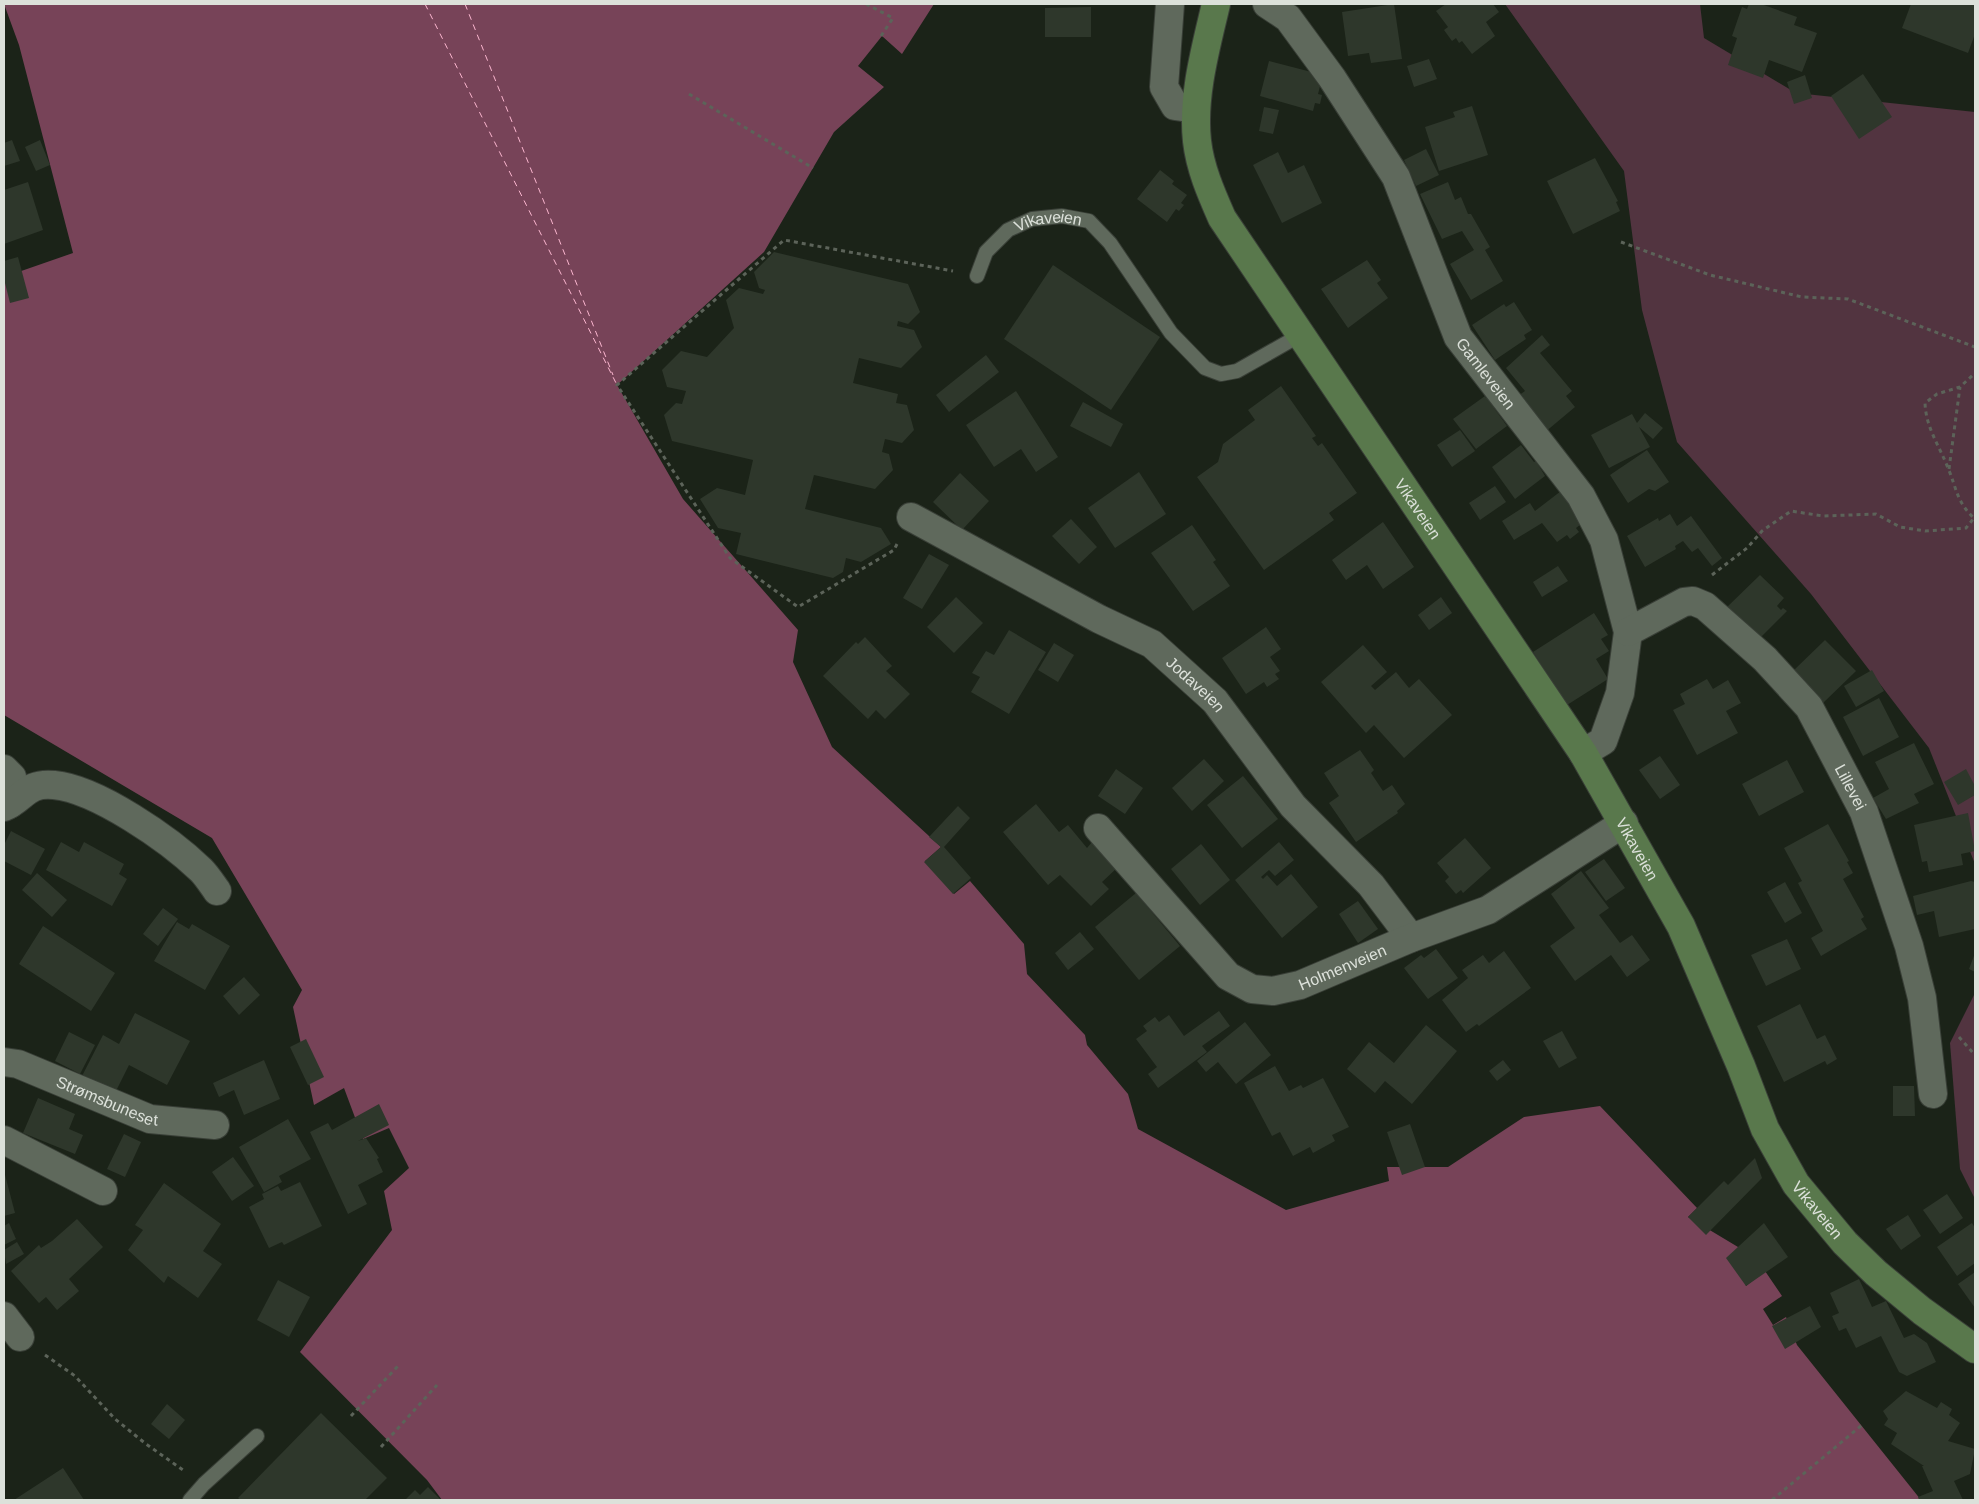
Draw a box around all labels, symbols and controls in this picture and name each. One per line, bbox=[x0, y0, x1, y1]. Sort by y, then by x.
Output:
street label: Vikaveien bbox=[1012, 208, 1083, 235]
street label: Gamleveien bbox=[1453, 335, 1519, 413]
street label: Vikaveien bbox=[1391, 476, 1444, 542]
street label: Jodaveien bbox=[1163, 654, 1228, 715]
street label: Lillevei bbox=[1832, 762, 1869, 813]
street label: Vikaveien bbox=[1613, 815, 1661, 884]
street label: Holmenveien bbox=[1296, 941, 1389, 994]
street label: Strømsbuneset bbox=[54, 1073, 159, 1129]
street label: Vikaveien bbox=[1788, 1178, 1846, 1242]

